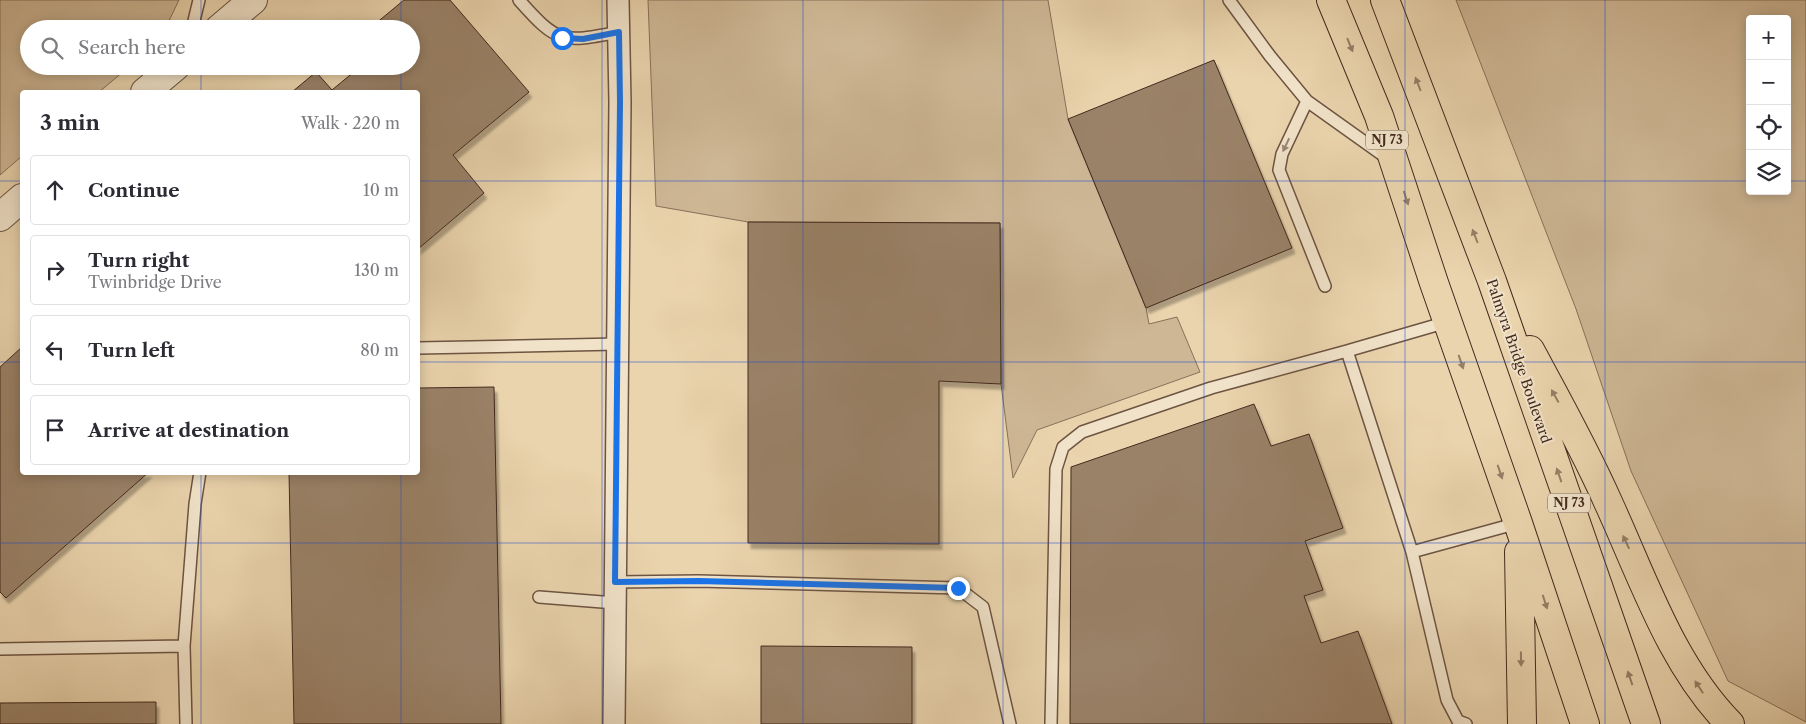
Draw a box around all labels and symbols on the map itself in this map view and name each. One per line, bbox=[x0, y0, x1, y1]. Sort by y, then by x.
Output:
route start bbox=[551, 27, 574, 50]
one-way arrow bbox=[1346, 38, 1354, 52]
one-way arrow bbox=[1414, 76, 1421, 91]
road number: NJ 73 bbox=[1366, 130, 1408, 150]
one-way arrow bbox=[1282, 138, 1290, 152]
one-way arrow bbox=[1402, 190, 1410, 205]
one-way arrow bbox=[1471, 228, 1479, 243]
street label: Palmyra Bridge Boulevard bbox=[1482, 276, 1556, 446]
one-way arrow bbox=[1458, 355, 1466, 370]
one-way arrow bbox=[1551, 389, 1559, 403]
one-way arrow bbox=[1497, 465, 1504, 480]
one-way arrow bbox=[1555, 467, 1563, 482]
road number: NJ 73 bbox=[1548, 493, 1590, 512]
one-way arrow bbox=[1622, 535, 1630, 549]
route end bbox=[947, 577, 970, 600]
one-way arrow bbox=[1541, 595, 1549, 610]
one-way arrow bbox=[1517, 651, 1525, 667]
one-way arrow bbox=[1625, 670, 1633, 685]
one-way arrow bbox=[1694, 680, 1704, 694]

